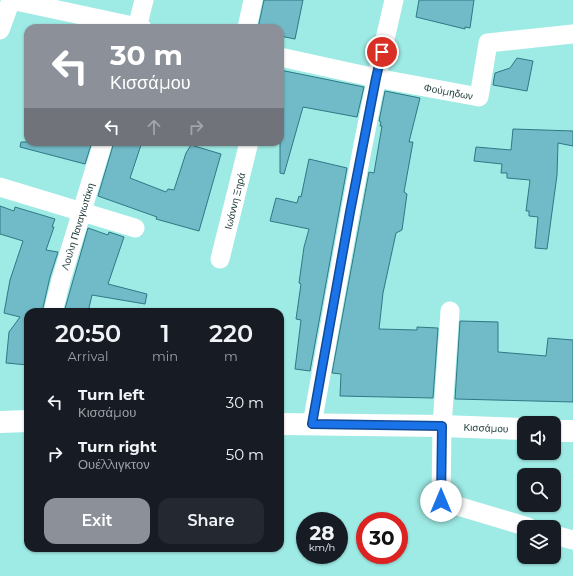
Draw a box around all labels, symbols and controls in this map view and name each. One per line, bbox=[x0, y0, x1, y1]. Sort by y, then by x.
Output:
pin bbox=[365, 35, 399, 69]
text: 30 m bbox=[110, 38, 183, 72]
icon: left bbox=[44, 40, 96, 92]
icon: arrive bbox=[371, 41, 393, 63]
text: Κισσάμου bbox=[110, 72, 191, 94]
street label: Φούμηδων bbox=[423, 81, 474, 103]
icon: left bbox=[101, 116, 123, 138]
icon: ahead bbox=[143, 116, 165, 138]
icon: right bbox=[185, 116, 207, 138]
street label: Ιωάννη Ξηρά bbox=[222, 171, 248, 231]
street label: Λουλη Παναγιωτάκη bbox=[58, 181, 97, 272]
text: 20:50 bbox=[55, 319, 121, 348]
text: 1 bbox=[160, 319, 170, 348]
text: 220 bbox=[209, 319, 253, 348]
text: Arrival bbox=[67, 348, 108, 364]
text: min bbox=[152, 348, 178, 364]
text: m bbox=[224, 348, 238, 364]
text: Turn left bbox=[78, 385, 145, 404]
icon: left bbox=[44, 391, 66, 413]
text: 30 m bbox=[226, 393, 264, 412]
text: Κισσάμου bbox=[78, 404, 136, 420]
map controls bbox=[517, 416, 561, 564]
button: sound bbox=[517, 416, 561, 460]
street label: Κισσάμου bbox=[463, 421, 509, 435]
text: Turn right bbox=[78, 437, 157, 456]
icon: right bbox=[44, 443, 66, 465]
text: 50 m bbox=[226, 445, 264, 464]
text: Ουέλλιγκτον bbox=[78, 456, 150, 472]
button: search bbox=[517, 468, 561, 512]
position arrow bbox=[420, 480, 462, 522]
button: Exit bbox=[44, 498, 150, 544]
button: Share bbox=[158, 498, 264, 544]
speed limit sign: 30 bbox=[356, 512, 408, 564]
button: layers bbox=[517, 520, 561, 564]
text: 28 bbox=[310, 521, 335, 545]
text: km/h bbox=[309, 541, 335, 554]

